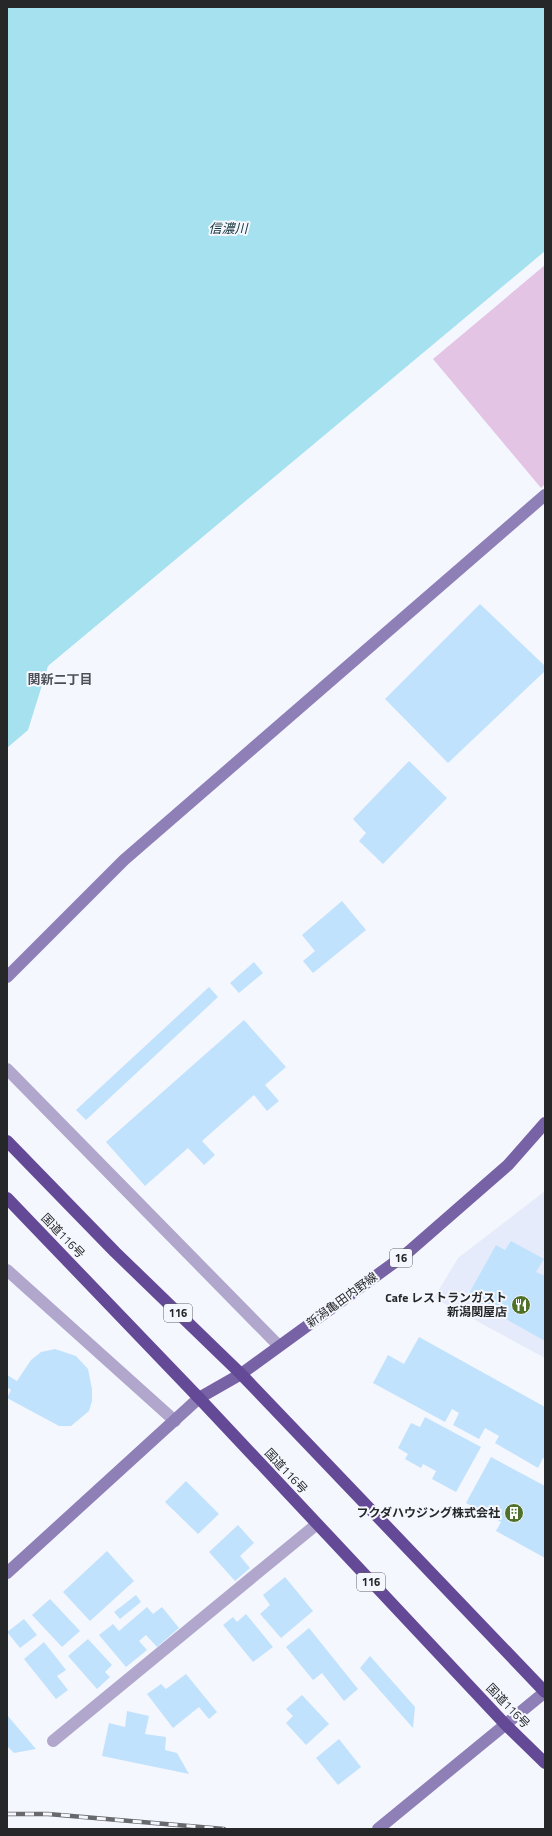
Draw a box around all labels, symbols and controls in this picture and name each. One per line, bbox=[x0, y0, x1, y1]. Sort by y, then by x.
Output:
water label: 信濃川 bbox=[208, 218, 249, 238]
district label: 関新二丁目 bbox=[27, 669, 93, 689]
street label: 国道116号 bbox=[37, 1209, 90, 1262]
road number: 16 bbox=[390, 1249, 412, 1267]
street label: 新潟亀田内野線 bbox=[302, 1267, 381, 1332]
place label: Cafe レストランガスト 新潟関屋店 bbox=[385, 1288, 507, 1321]
restaurant icon: Cafe レストランガスト 新潟関屋店 bbox=[510, 1294, 532, 1316]
road number: 116 bbox=[164, 1304, 192, 1322]
street label: 国道116号 bbox=[260, 1444, 312, 1498]
building icon: フクダハウジング株式会社 bbox=[503, 1502, 525, 1524]
place label: フクダハウジング株式会社 bbox=[356, 1503, 500, 1522]
road number: 116 bbox=[357, 1573, 385, 1591]
street label: 国道116号 bbox=[482, 1679, 535, 1732]

